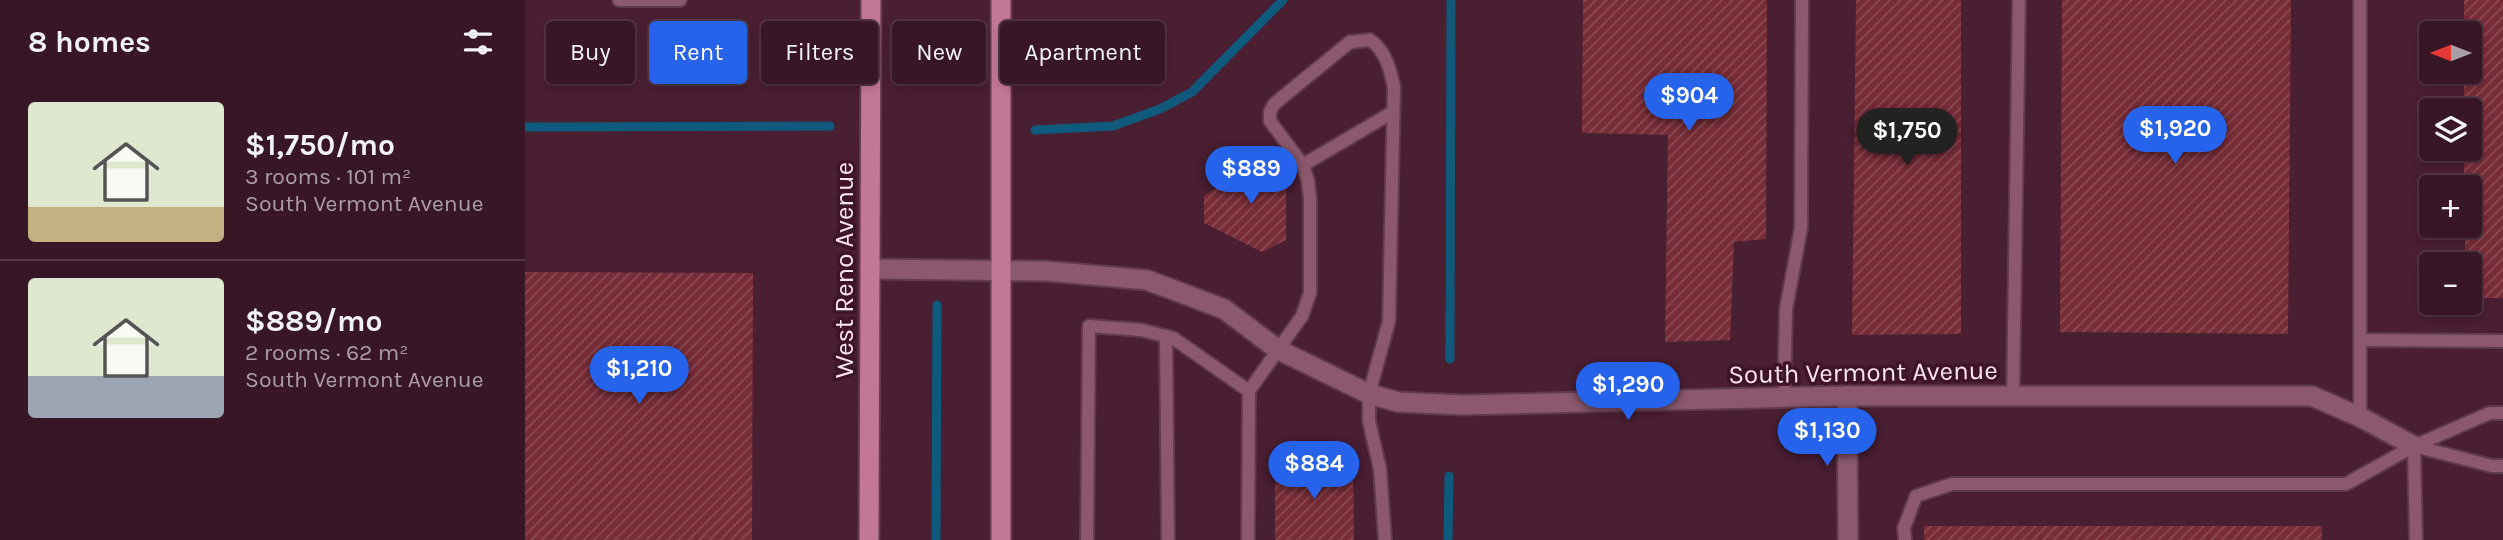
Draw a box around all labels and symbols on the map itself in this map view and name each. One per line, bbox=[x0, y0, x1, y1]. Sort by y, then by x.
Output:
north arrow bbox=[2419, 21, 2481, 84]
pin: $904 bbox=[1648, 74, 1730, 133]
pin: $1,920 bbox=[2118, 106, 2232, 166]
pin: $1,750 bbox=[1850, 108, 1964, 168]
pin: $889 bbox=[1210, 146, 1292, 206]
street label: West Reno Avenue bbox=[829, 162, 860, 378]
pin: $1,210 bbox=[582, 346, 696, 406]
street label: South Vermont Avenue bbox=[1728, 355, 1998, 390]
pin: $1,290 bbox=[1571, 362, 1685, 422]
pin: $1,130 bbox=[1770, 408, 1884, 468]
pin: $884 bbox=[1273, 442, 1355, 501]

